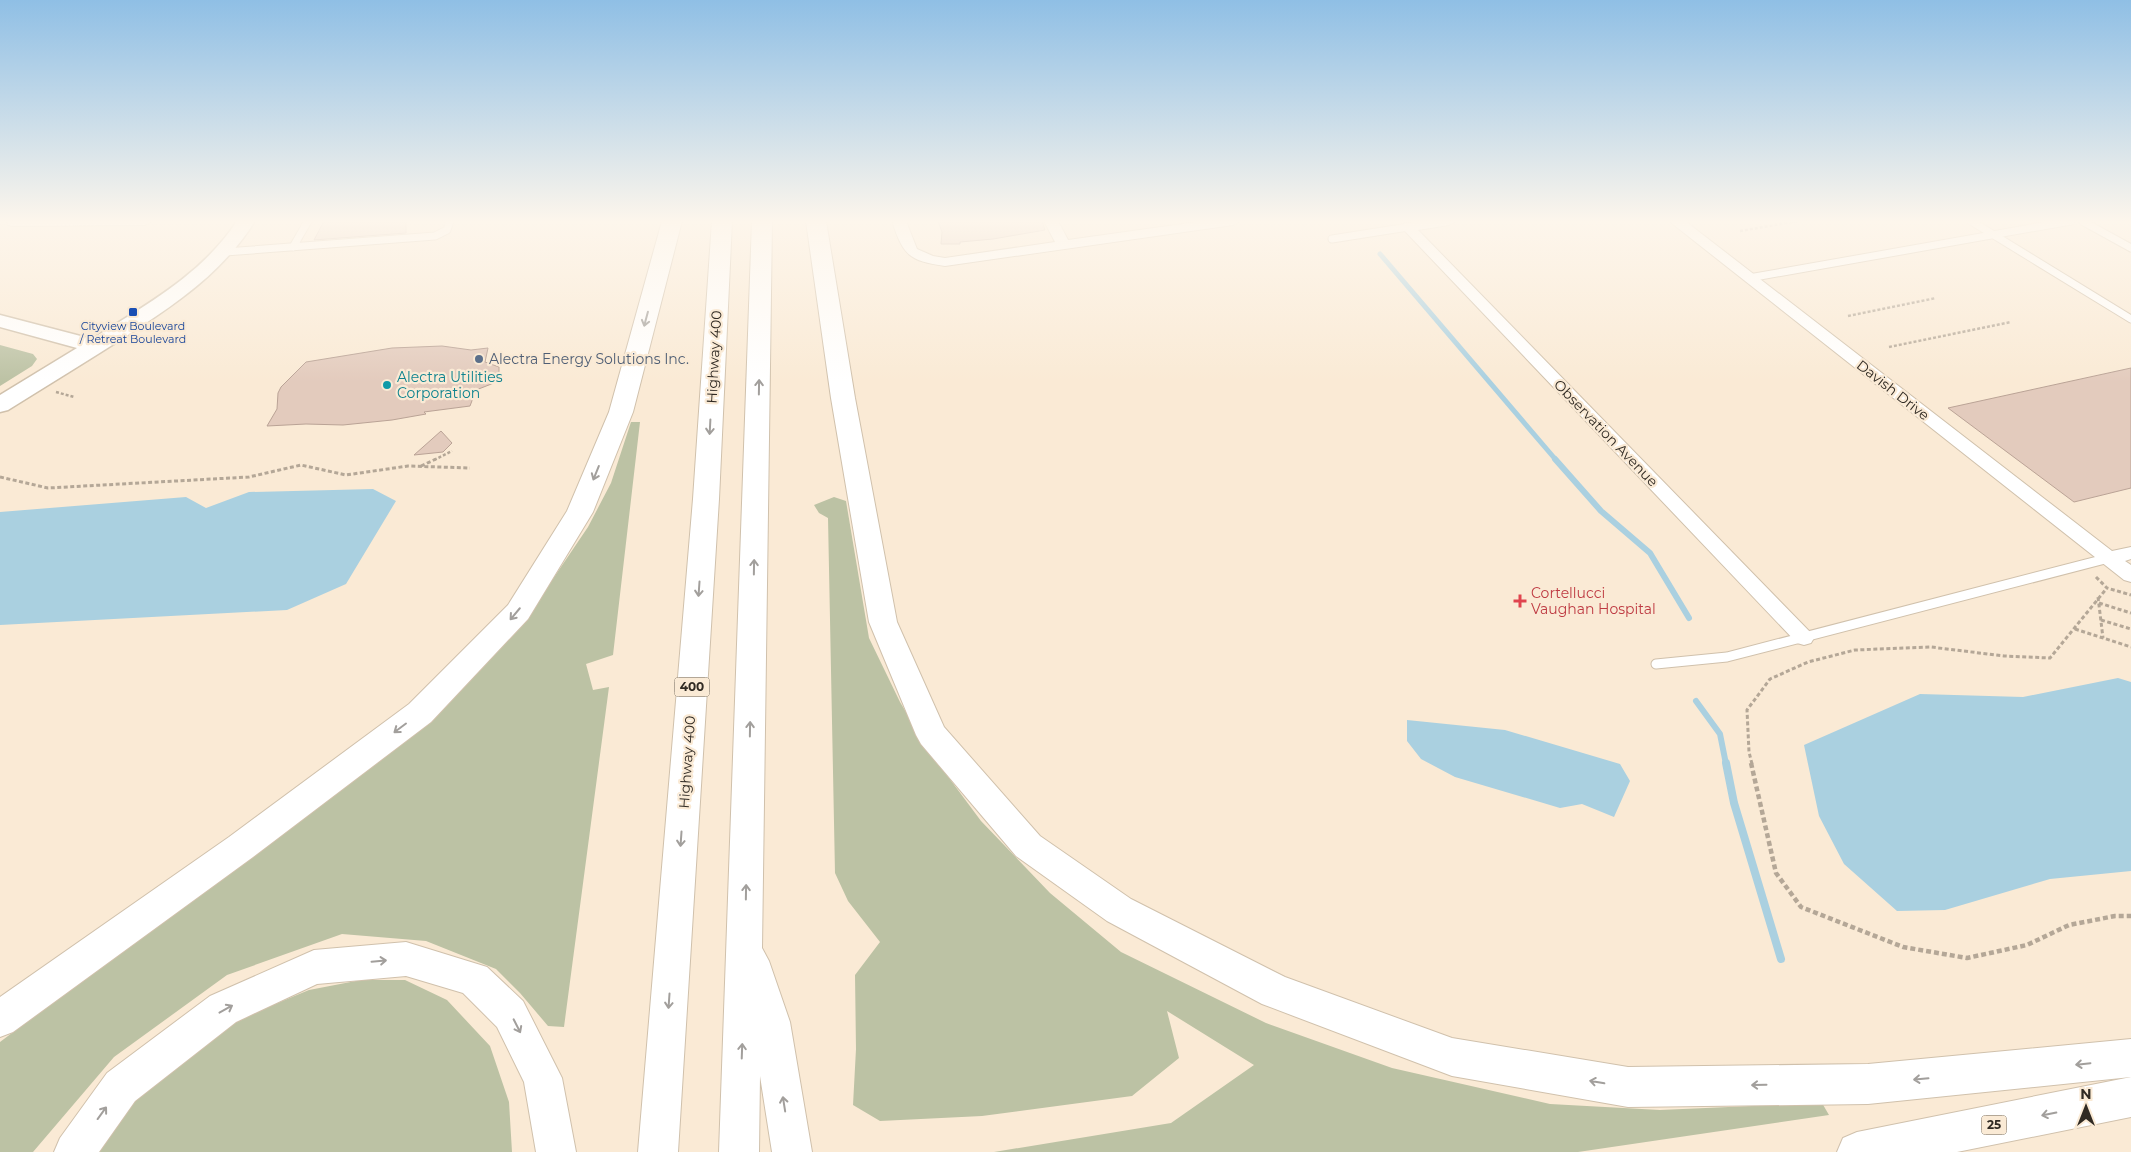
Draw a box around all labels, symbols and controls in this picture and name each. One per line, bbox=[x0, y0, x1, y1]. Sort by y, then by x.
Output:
marker: Cityview Boulevard / Retreat Boulevard bbox=[127, 306, 139, 318]
street label: Highway 400 bbox=[703, 310, 725, 404]
one-way arrow bbox=[641, 311, 650, 327]
place label: Cityview Boulevard / Retreat Boulevard bbox=[79, 319, 186, 346]
place label: Alectra Energy Solutions Inc. bbox=[489, 350, 689, 368]
marker: Alectra Energy Solutions Inc. bbox=[473, 353, 485, 365]
street label: Davish Drive bbox=[1853, 356, 1933, 424]
place label: Alectra Utilities Corporation bbox=[397, 368, 503, 402]
street label: Observation Avenue bbox=[1550, 376, 1662, 490]
marker: Alectra Utilities Corporation bbox=[381, 379, 393, 391]
one-way arrow bbox=[754, 379, 763, 395]
one-way arrow bbox=[706, 419, 715, 435]
one-way arrow bbox=[590, 465, 600, 480]
one-way arrow bbox=[749, 559, 759, 576]
one-way arrow bbox=[695, 581, 704, 597]
place label: Cortellucci Vaughan Hospital bbox=[1531, 584, 1656, 618]
marker: Cortellucci Vaughan Hospital bbox=[1513, 594, 1527, 608]
one-way arrow bbox=[510, 607, 521, 620]
road number: 400 bbox=[674, 678, 710, 696]
street label: Highway 400 bbox=[675, 715, 699, 809]
one-way arrow bbox=[394, 722, 407, 733]
one-way arrow bbox=[745, 722, 755, 738]
one-way arrow bbox=[676, 830, 685, 846]
one-way arrow bbox=[741, 884, 751, 900]
one-way arrow bbox=[370, 957, 386, 966]
one-way arrow bbox=[664, 992, 673, 1008]
one-way arrow bbox=[218, 1003, 232, 1013]
one-way arrow bbox=[513, 1018, 522, 1033]
one-way arrow bbox=[737, 1043, 747, 1060]
one-way arrow bbox=[2075, 1059, 2091, 1069]
one-way arrow bbox=[1913, 1074, 1929, 1084]
one-way arrow bbox=[1589, 1076, 1605, 1086]
one-way arrow bbox=[1751, 1080, 1767, 1090]
north arrow bbox=[2061, 1082, 2111, 1132]
text: N bbox=[2080, 1085, 2092, 1103]
one-way arrow bbox=[779, 1096, 789, 1112]
one-way arrow bbox=[97, 1107, 108, 1120]
one-way arrow bbox=[2041, 1109, 2057, 1119]
road number: 25 bbox=[1982, 1116, 2006, 1134]

